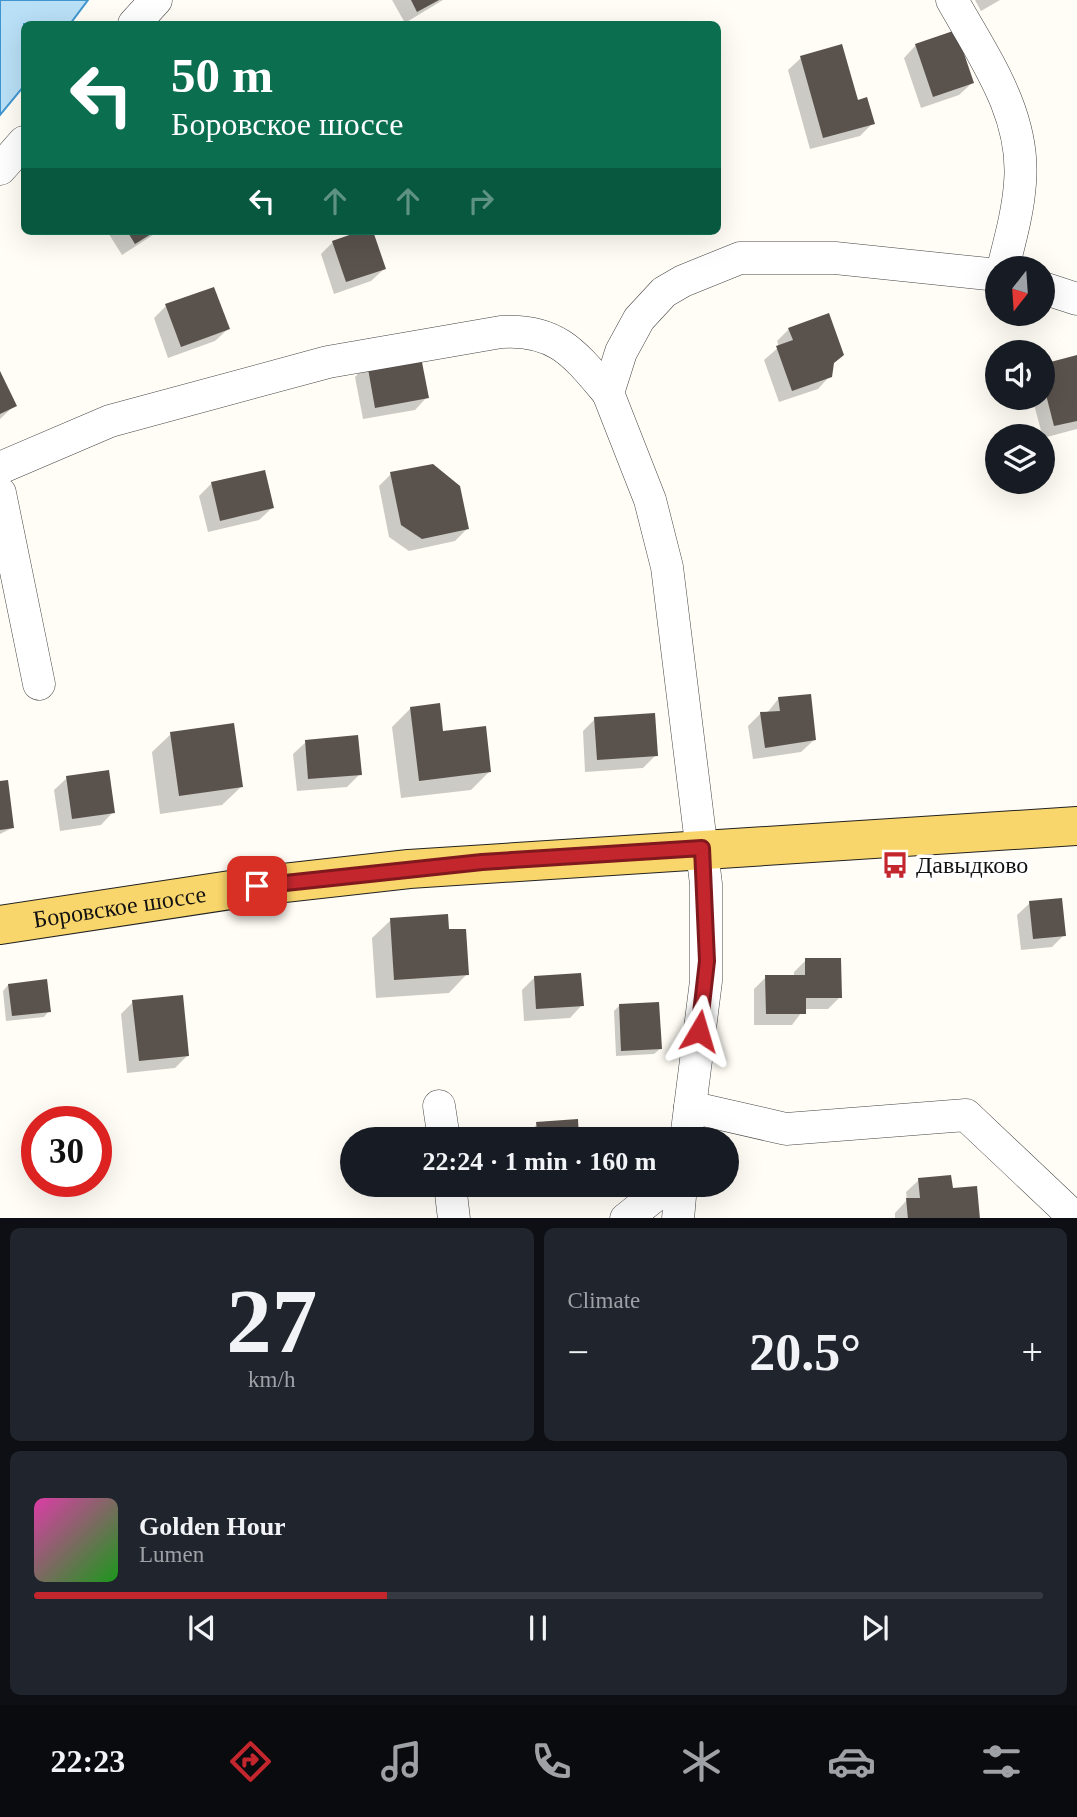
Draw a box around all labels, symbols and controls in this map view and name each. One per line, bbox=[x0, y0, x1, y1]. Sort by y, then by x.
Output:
text: 50 m bbox=[171, 48, 273, 103]
icon: left bbox=[56, 49, 147, 140]
text: Боровское шоссе bbox=[171, 106, 403, 142]
icon: left bbox=[243, 182, 281, 220]
icon: ahead bbox=[316, 182, 354, 220]
icon: ahead bbox=[389, 182, 427, 220]
icon: right bbox=[462, 182, 500, 220]
north arrow bbox=[985, 256, 1055, 326]
map controls bbox=[985, 256, 1055, 494]
button: sound bbox=[985, 340, 1055, 410]
button: layers bbox=[985, 424, 1055, 494]
bus stop icon: Давыдково bbox=[880, 850, 910, 880]
place label: Давыдково bbox=[916, 852, 1028, 878]
pin bbox=[227, 856, 287, 916]
icon: arrive bbox=[238, 867, 276, 905]
street label: Боровское шоссе bbox=[31, 881, 208, 933]
position arrow bbox=[662, 994, 736, 1068]
speed limit sign: 30 bbox=[21, 1106, 112, 1197]
text: 22:24 · 1 min · 160 m bbox=[423, 1147, 657, 1176]
text: 27 bbox=[226, 1271, 317, 1372]
text: Climate bbox=[568, 1288, 640, 1313]
text: 20.5° bbox=[749, 1324, 861, 1381]
text: − bbox=[568, 1331, 589, 1373]
text: + bbox=[1022, 1331, 1043, 1373]
text: km/h bbox=[248, 1367, 295, 1392]
text: Golden Hour bbox=[139, 1512, 286, 1541]
text: Lumen bbox=[139, 1542, 204, 1567]
icon: previous bbox=[183, 1609, 221, 1647]
icon: pause bbox=[519, 1609, 557, 1647]
icon: next bbox=[856, 1609, 894, 1647]
icon: directions bbox=[226, 1737, 275, 1786]
icon: music bbox=[377, 1737, 426, 1786]
icon: phone bbox=[527, 1737, 576, 1786]
icon: climate bbox=[677, 1737, 726, 1786]
icon: car bbox=[827, 1737, 876, 1786]
icon: filters bbox=[977, 1737, 1026, 1786]
text: 22:23 bbox=[51, 1743, 125, 1779]

